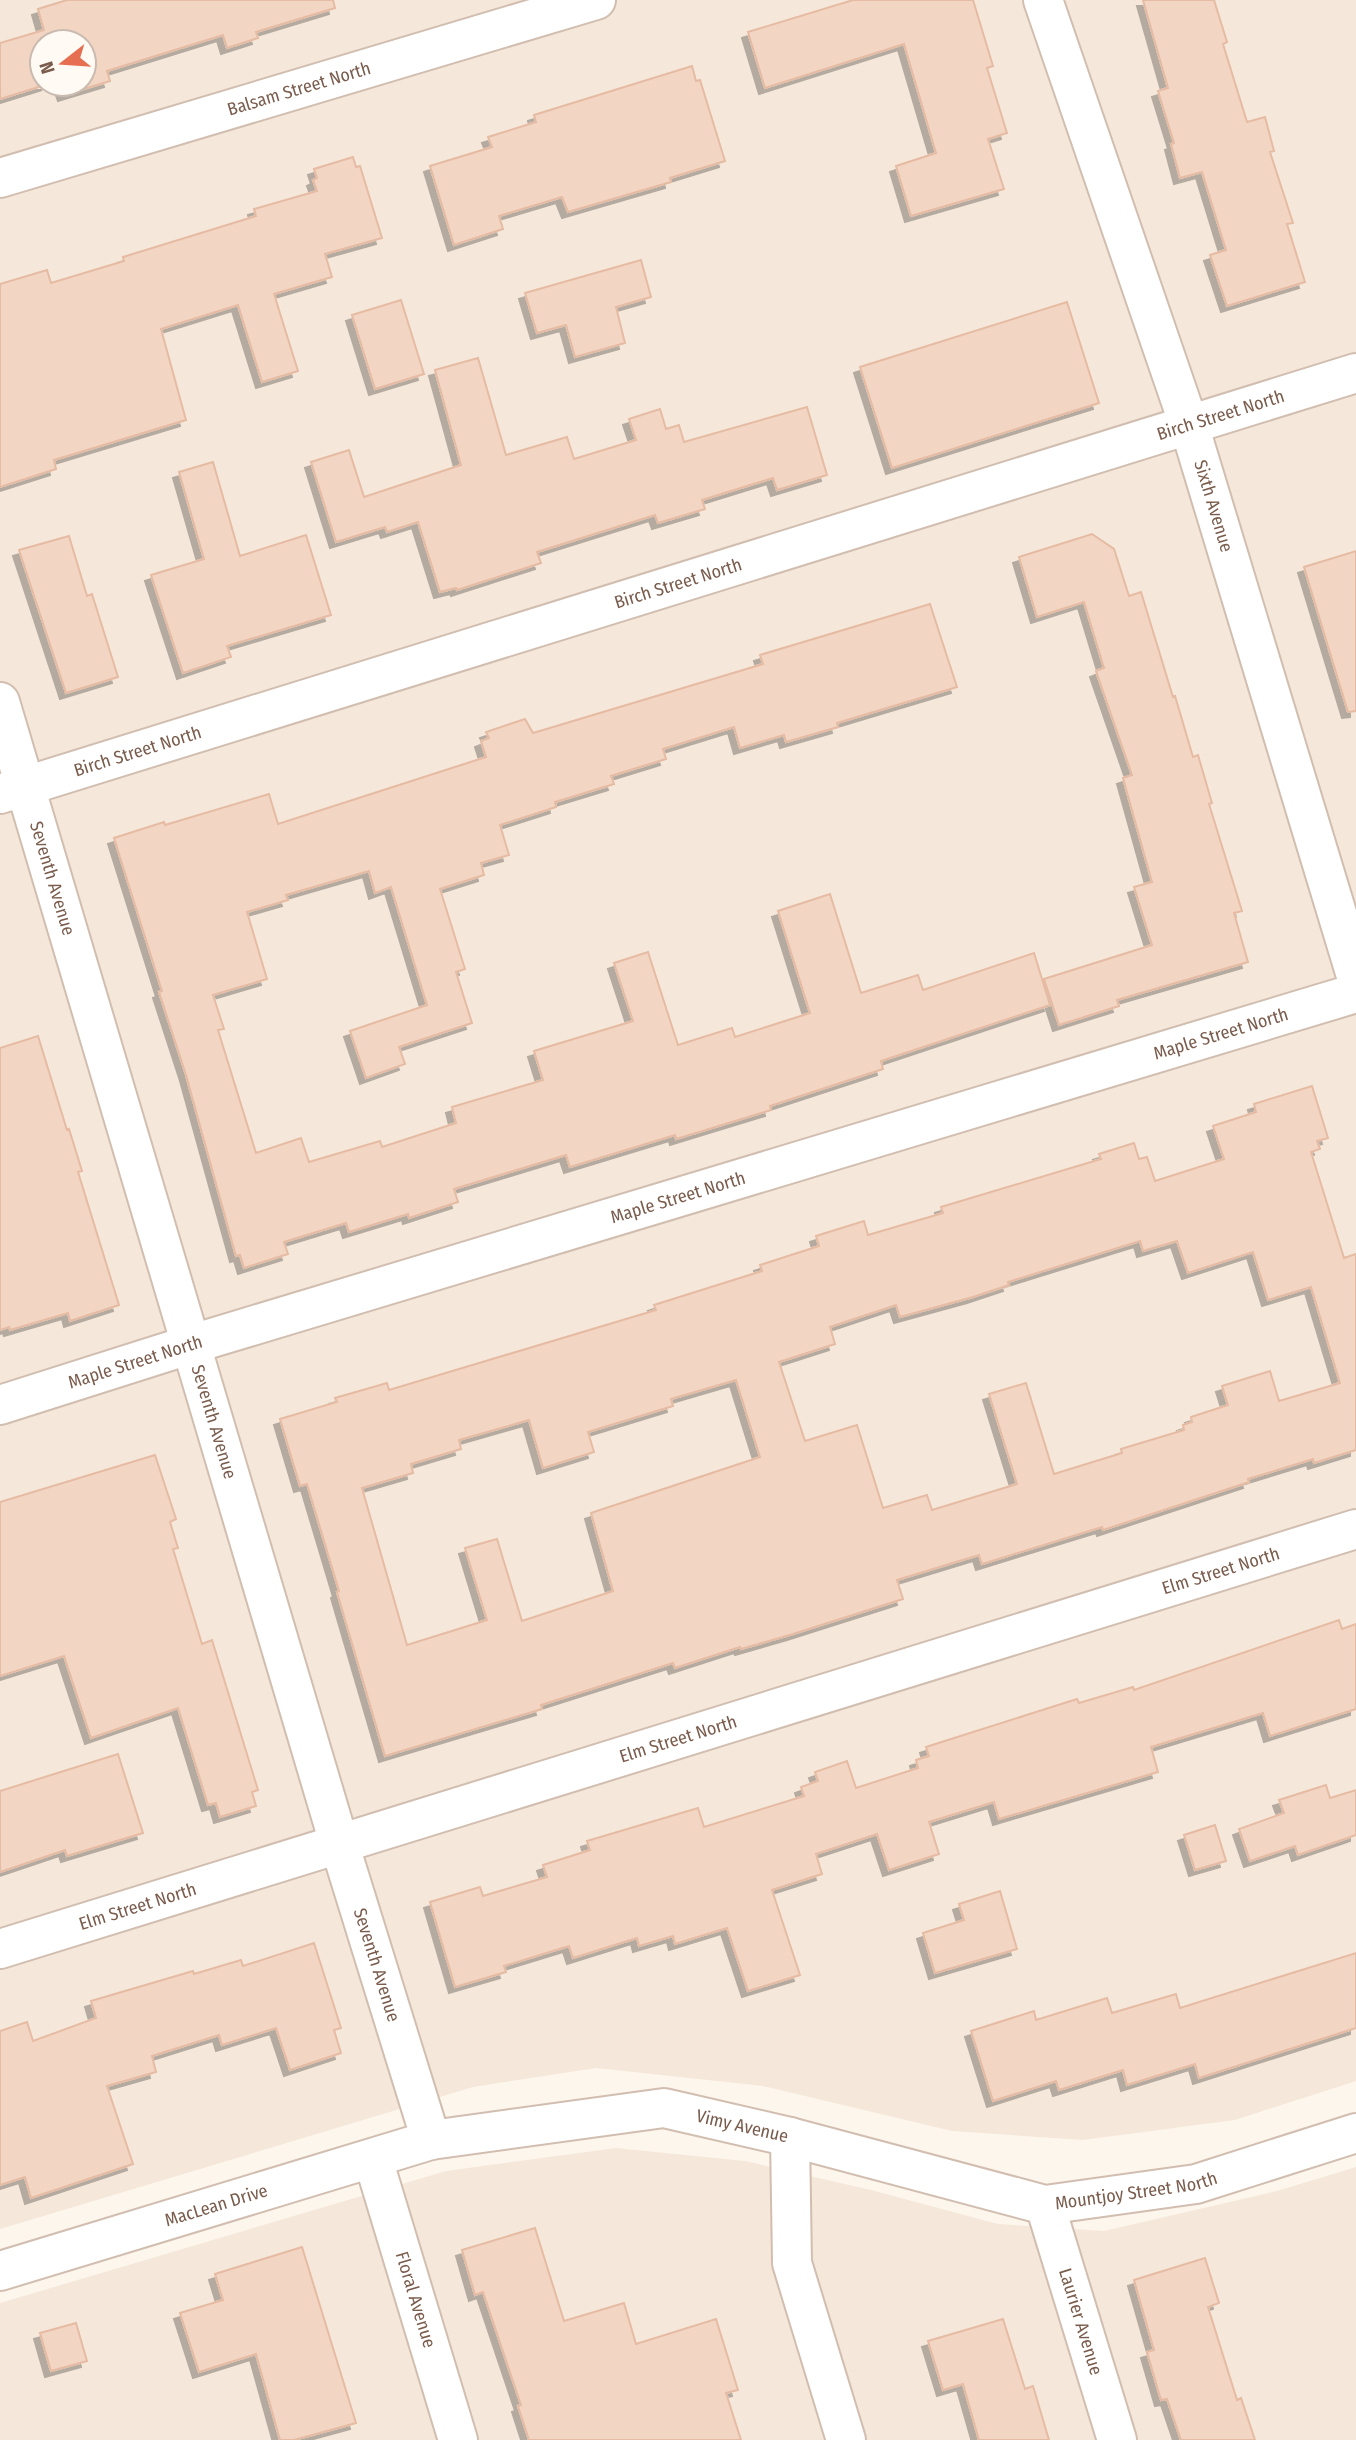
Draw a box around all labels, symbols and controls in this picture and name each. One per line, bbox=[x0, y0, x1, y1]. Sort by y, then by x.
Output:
north arrow bbox=[28, 28, 98, 98]
street label: Balsam Street North bbox=[225, 57, 373, 120]
text: N bbox=[35, 59, 60, 77]
street label: Birch Street North bbox=[1154, 385, 1287, 445]
street label: Sixth Avenue bbox=[1189, 457, 1238, 555]
street label: Birch Street North bbox=[612, 553, 744, 614]
street label: Birch Street North bbox=[71, 721, 204, 781]
street label: Seventh Avenue bbox=[25, 819, 80, 938]
street label: Maple Street North bbox=[1151, 1003, 1291, 1064]
street label: Maple Street North bbox=[608, 1167, 748, 1228]
street label: Maple Street North bbox=[65, 1330, 205, 1394]
street label: Seventh Avenue bbox=[187, 1362, 241, 1482]
street label: Elm Street North bbox=[1159, 1542, 1282, 1599]
street label: Elm Street North bbox=[617, 1710, 740, 1767]
street label: Elm Street North bbox=[76, 1878, 199, 1935]
street label: Seventh Avenue bbox=[349, 1905, 405, 2025]
street label: Vimy Avenue bbox=[694, 2105, 791, 2147]
street label: Mountjoy Street North bbox=[1054, 2167, 1220, 2214]
street label: MacLean Drive bbox=[162, 2179, 270, 2231]
street label: Floral Avenue bbox=[391, 2249, 441, 2351]
street label: Laurier Avenue bbox=[1054, 2266, 1107, 2378]

